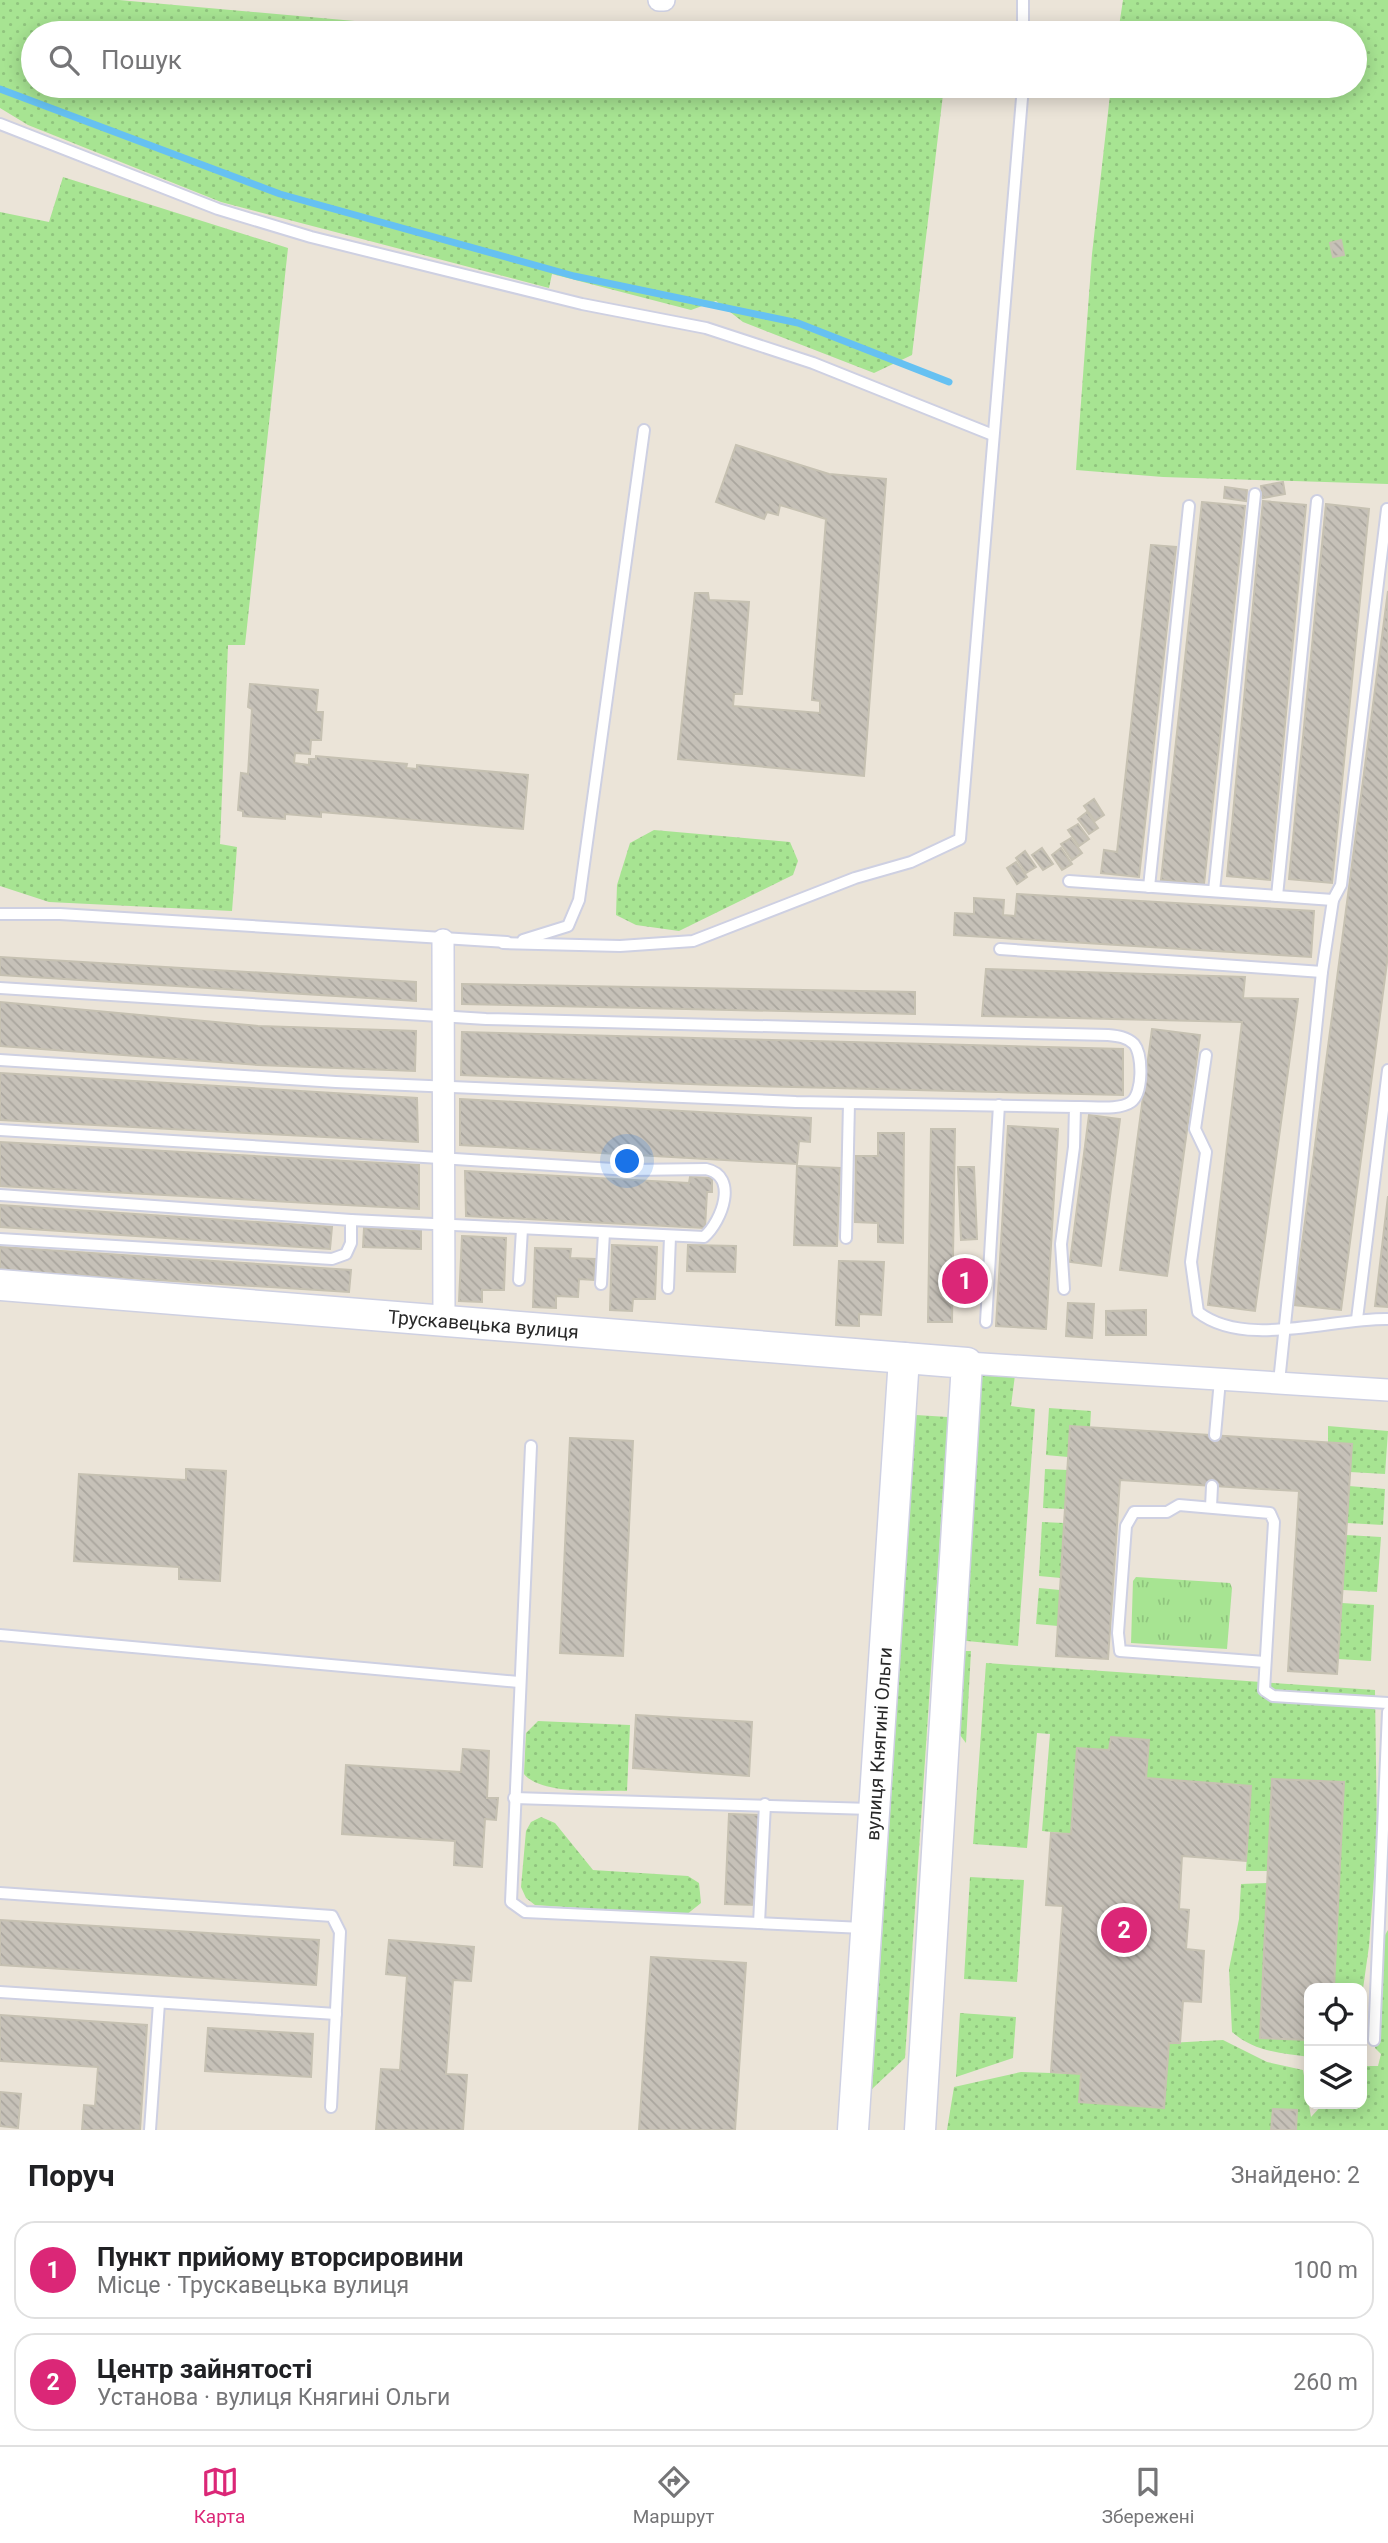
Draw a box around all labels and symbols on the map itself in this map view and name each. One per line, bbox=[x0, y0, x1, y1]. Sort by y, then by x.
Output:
your location bbox=[610, 1144, 644, 1178]
pin: 1 bbox=[942, 1255, 988, 1307]
street label: Трускавецька вулиця bbox=[387, 1305, 580, 1343]
street label: вулиця Княгині Ольги bbox=[861, 1646, 896, 1841]
pin: 2 bbox=[1101, 1904, 1147, 1956]

